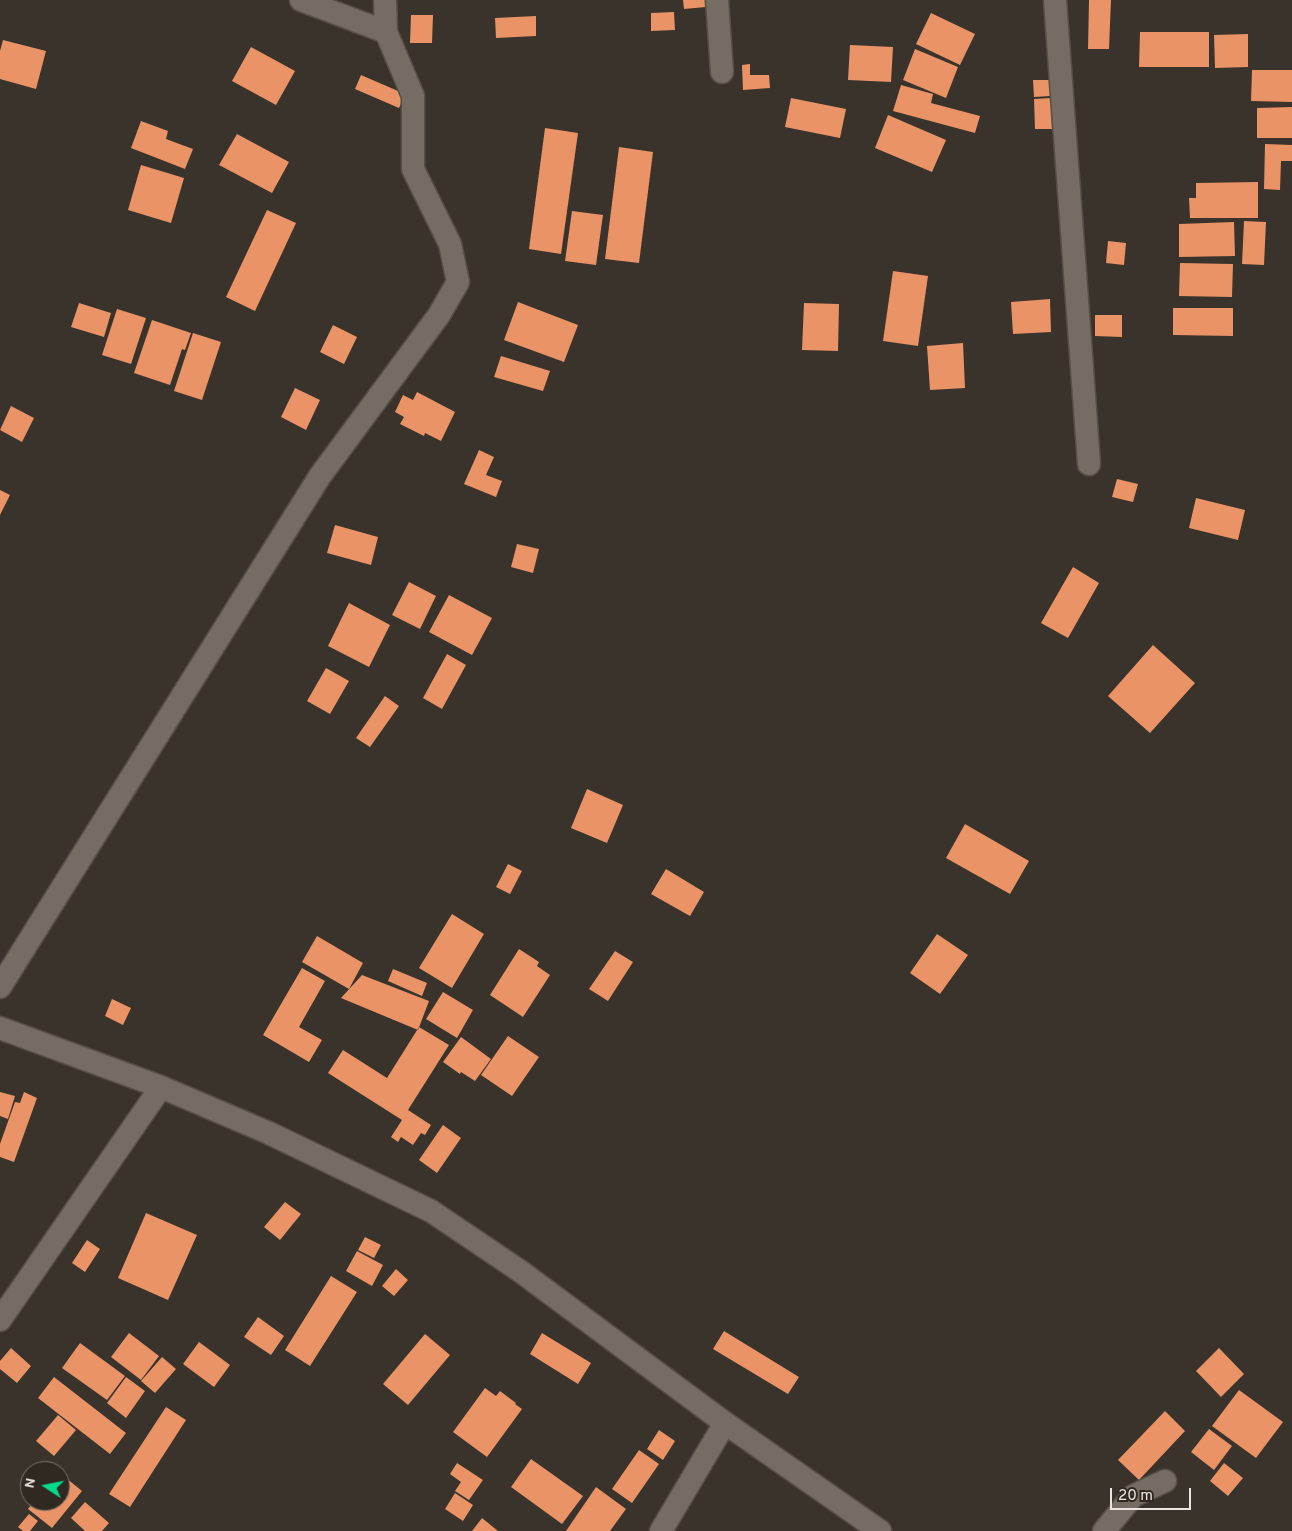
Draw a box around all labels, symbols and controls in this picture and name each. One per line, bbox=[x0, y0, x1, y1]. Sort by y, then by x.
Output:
north arrow bbox=[20, 1461, 70, 1511]
text: N bbox=[21, 1477, 40, 1490]
scale bar bbox=[1112, 1478, 1193, 1510]
text: 20 m bbox=[1118, 1487, 1153, 1506]

